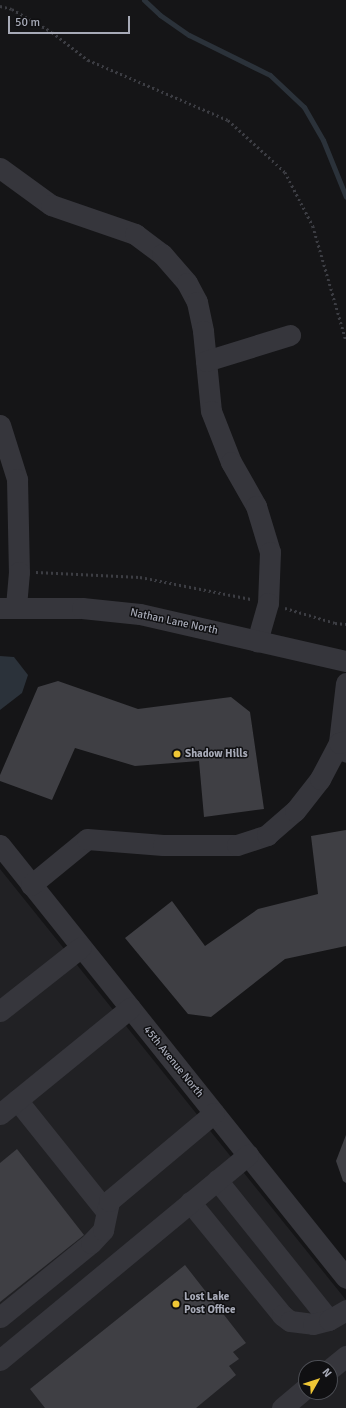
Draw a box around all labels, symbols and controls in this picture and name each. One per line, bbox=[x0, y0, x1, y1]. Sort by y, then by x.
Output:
scale bar bbox=[10, 8, 132, 34]
text: 50 m bbox=[15, 15, 40, 30]
street label: Nathan Lane North bbox=[129, 606, 219, 638]
place label: Shadow Hills bbox=[185, 747, 248, 761]
marker: Shadow Hills bbox=[172, 749, 182, 759]
street label: 45th Avenue North bbox=[140, 1024, 206, 1100]
place label: Lost Lake Post Office bbox=[184, 1291, 235, 1317]
marker: Lost Lake Post Office bbox=[171, 1299, 181, 1309]
north arrow bbox=[298, 1360, 338, 1400]
text: N bbox=[319, 1366, 334, 1380]

